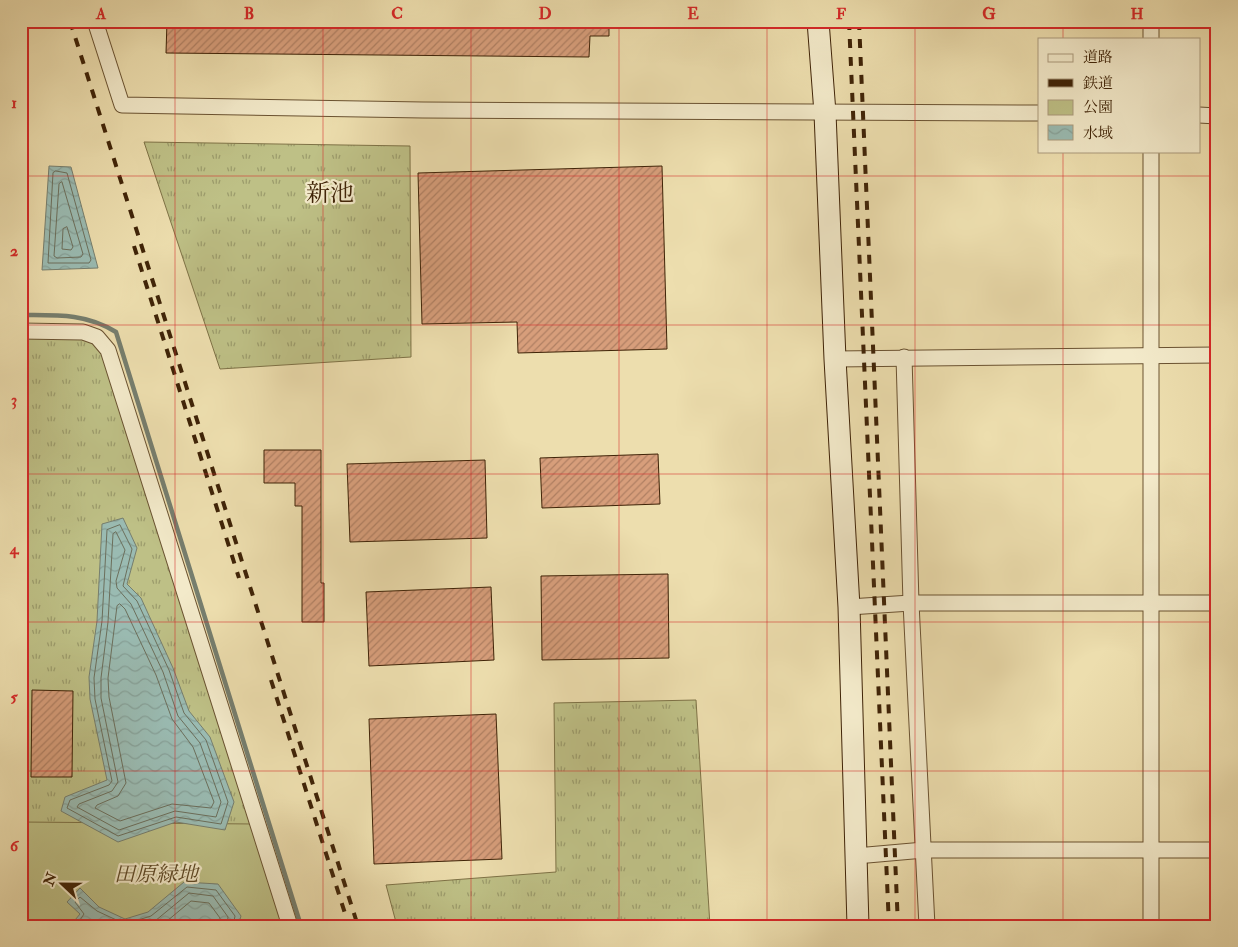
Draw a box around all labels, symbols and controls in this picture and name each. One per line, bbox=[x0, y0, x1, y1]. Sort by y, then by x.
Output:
text: A bbox=[95, 4, 107, 24]
text: B bbox=[244, 4, 254, 24]
text: C bbox=[391, 4, 403, 24]
text: D bbox=[538, 4, 552, 24]
text: E bbox=[687, 4, 699, 24]
text: F bbox=[836, 4, 846, 24]
text: G bbox=[982, 4, 996, 24]
text: H bbox=[1130, 4, 1144, 24]
legend bbox=[1038, 38, 1200, 152]
text: 道路 bbox=[1083, 48, 1113, 67]
text: 鉄道 bbox=[1083, 74, 1113, 93]
text: 1 bbox=[11, 93, 17, 113]
text: 公園 bbox=[1083, 98, 1113, 117]
text: 水域 bbox=[1083, 124, 1113, 143]
district label: 新池 bbox=[306, 178, 354, 209]
text: 2 bbox=[10, 241, 18, 261]
text: 3 bbox=[11, 390, 17, 410]
text: 4 bbox=[9, 539, 20, 559]
text: 5 bbox=[10, 687, 18, 707]
text: 6 bbox=[10, 836, 20, 856]
north arrow bbox=[38, 860, 88, 910]
park label: 田原緑地 bbox=[114, 861, 200, 888]
text: N bbox=[40, 870, 61, 889]

